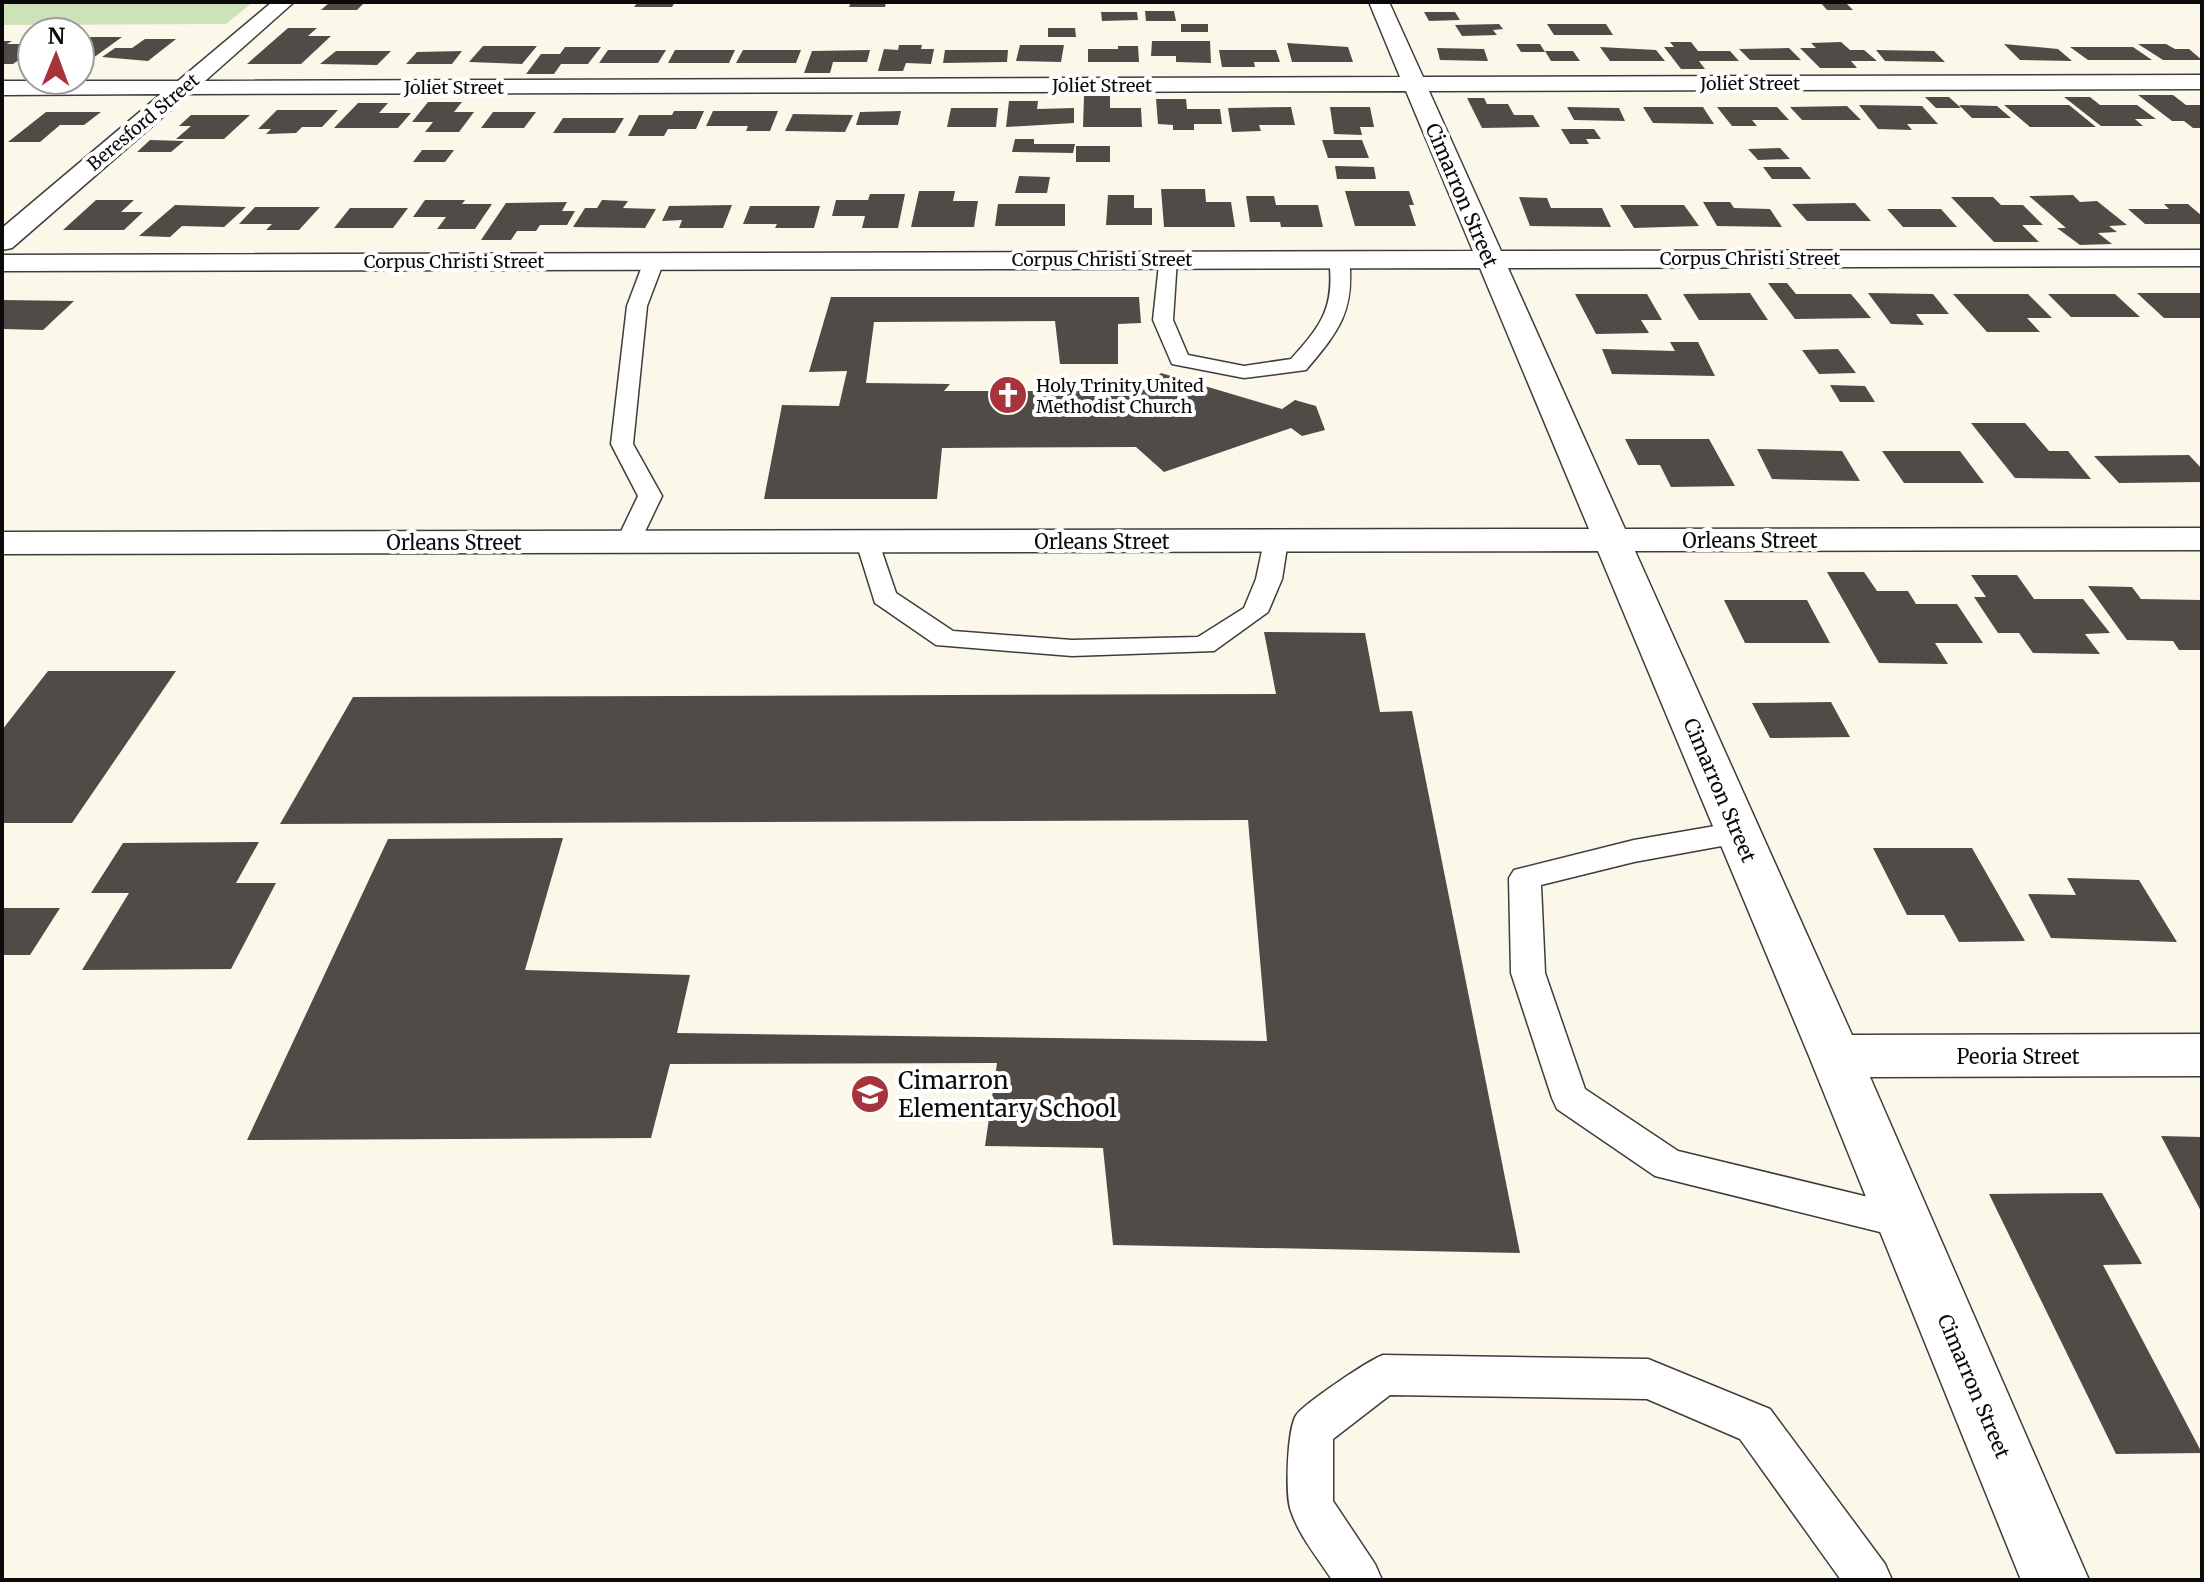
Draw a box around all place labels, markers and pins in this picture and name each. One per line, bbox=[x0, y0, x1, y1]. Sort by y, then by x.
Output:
church icon: Holy Trinity United Methodist Church bbox=[987, 374, 1029, 416]
place label: Holy Trinity United Methodist Church bbox=[1036, 374, 1204, 418]
place label: Cimarron Elementary School bbox=[898, 1065, 1117, 1124]
school or university icon: Cimarron Elementary School bbox=[849, 1073, 891, 1115]

